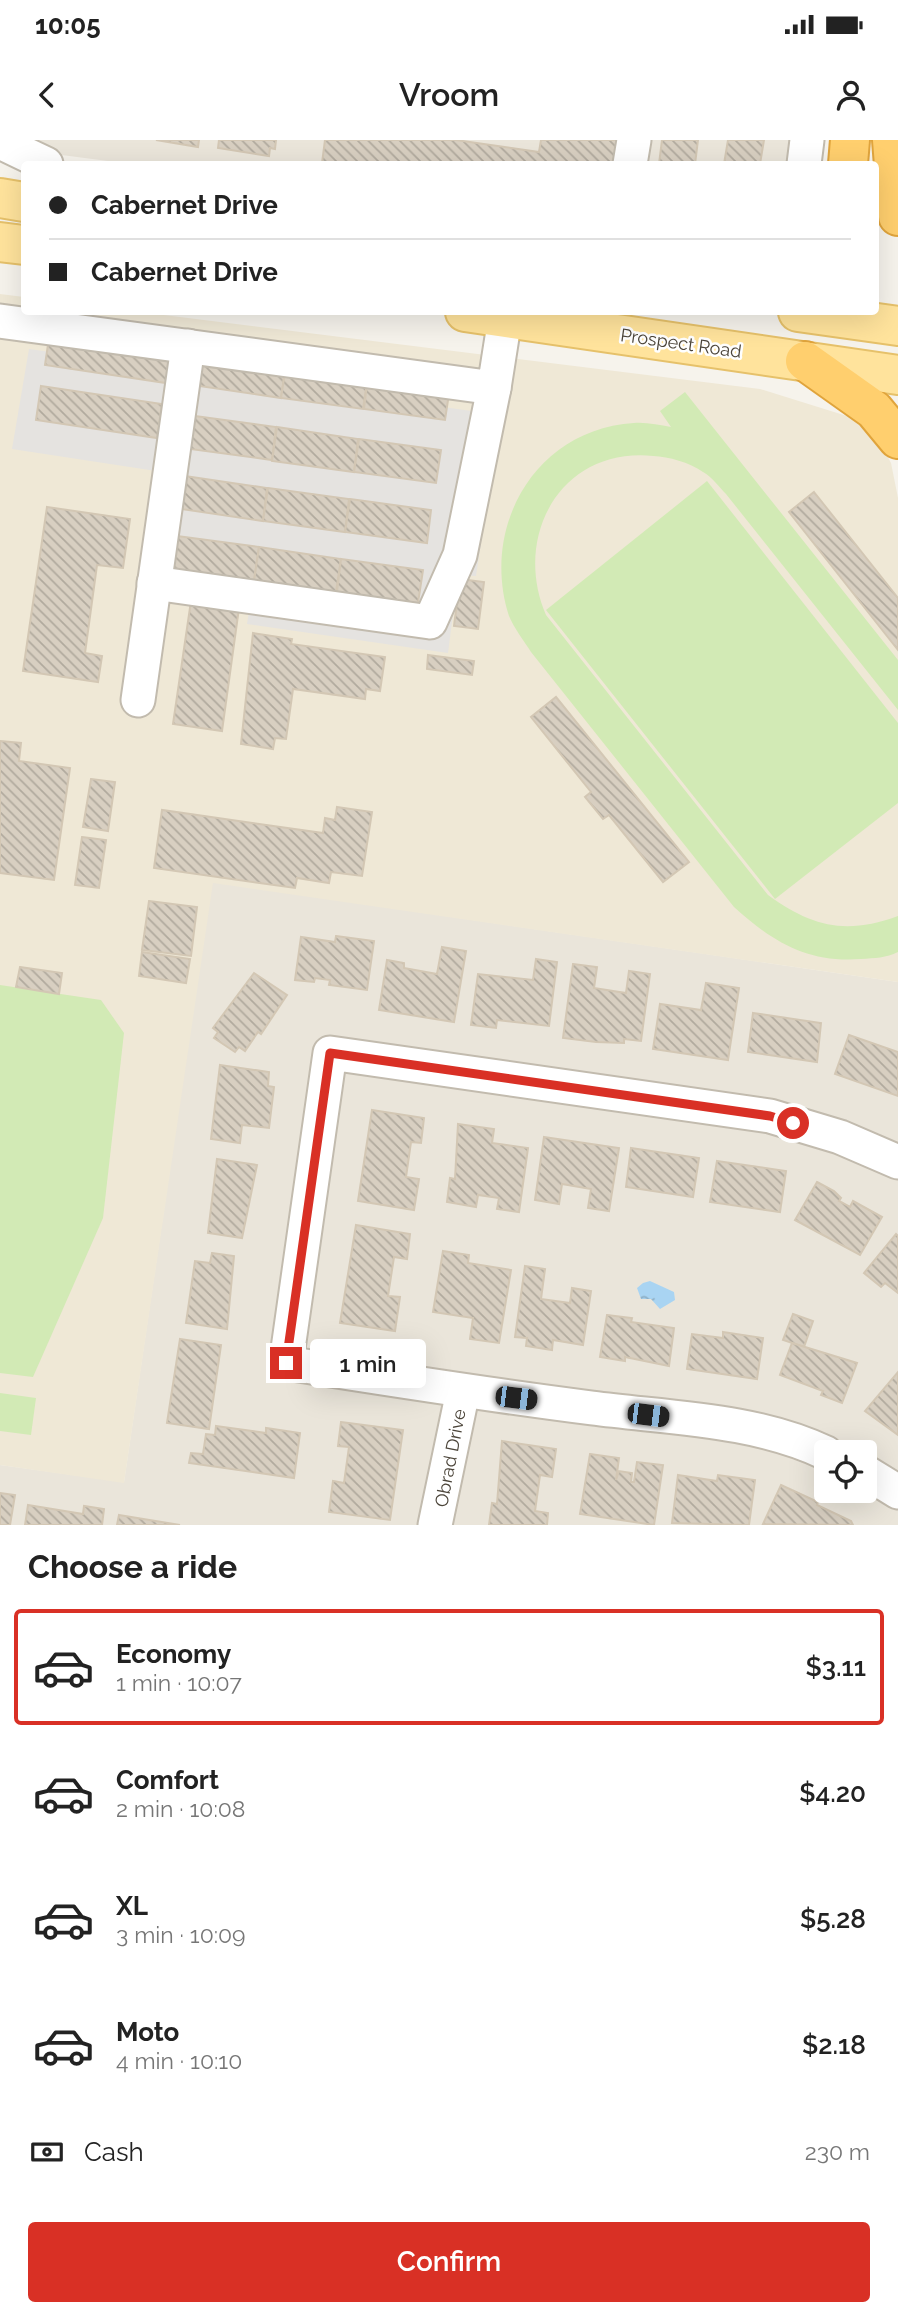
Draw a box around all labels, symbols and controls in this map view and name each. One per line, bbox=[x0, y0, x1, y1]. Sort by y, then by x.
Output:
text: 10:05 bbox=[35, 10, 101, 40]
icon: back bbox=[28, 76, 66, 114]
text: Vroom bbox=[399, 76, 499, 113]
icon: person bbox=[832, 76, 870, 114]
text: Cabernet Drive bbox=[91, 190, 278, 220]
text: Cabernet Drive bbox=[91, 257, 278, 287]
street label: Prospect Road bbox=[619, 324, 743, 362]
route start bbox=[777, 1107, 809, 1139]
callout: 1 min bbox=[310, 1338, 426, 1388]
route end bbox=[270, 1347, 302, 1379]
text: 1 min bbox=[339, 1350, 397, 1377]
car bbox=[494, 1385, 539, 1411]
car bbox=[626, 1402, 671, 1428]
street label: Obrad Drive bbox=[430, 1407, 470, 1509]
map controls bbox=[814, 1440, 877, 1503]
button: locate bbox=[814, 1440, 877, 1503]
text: Choose a ride bbox=[28, 1548, 237, 1585]
icon: car bbox=[32, 1636, 95, 1699]
text: Economy bbox=[116, 1639, 231, 1669]
text: $3.11 bbox=[805, 1652, 866, 1682]
text: 1 min · 10:07 bbox=[116, 1669, 242, 1696]
icon: car bbox=[32, 1762, 95, 1825]
text: Comfort bbox=[116, 1765, 219, 1795]
text: $4.20 bbox=[799, 1778, 866, 1808]
text: 2 min · 10:08 bbox=[116, 1795, 245, 1822]
icon: car bbox=[32, 1888, 95, 1951]
text: XL bbox=[116, 1891, 148, 1921]
text: $5.28 bbox=[800, 1904, 866, 1934]
text: 3 min · 10:09 bbox=[116, 1921, 246, 1948]
icon: car bbox=[32, 2014, 95, 2077]
text: Moto bbox=[116, 2017, 179, 2047]
text: $2.18 bbox=[802, 2030, 866, 2060]
text: 4 min · 10:10 bbox=[116, 2047, 242, 2074]
icon: cash bbox=[28, 2133, 66, 2171]
text: Cash bbox=[84, 2137, 144, 2167]
text: 230 m bbox=[805, 2138, 870, 2165]
button: Confirm bbox=[28, 2222, 870, 2302]

